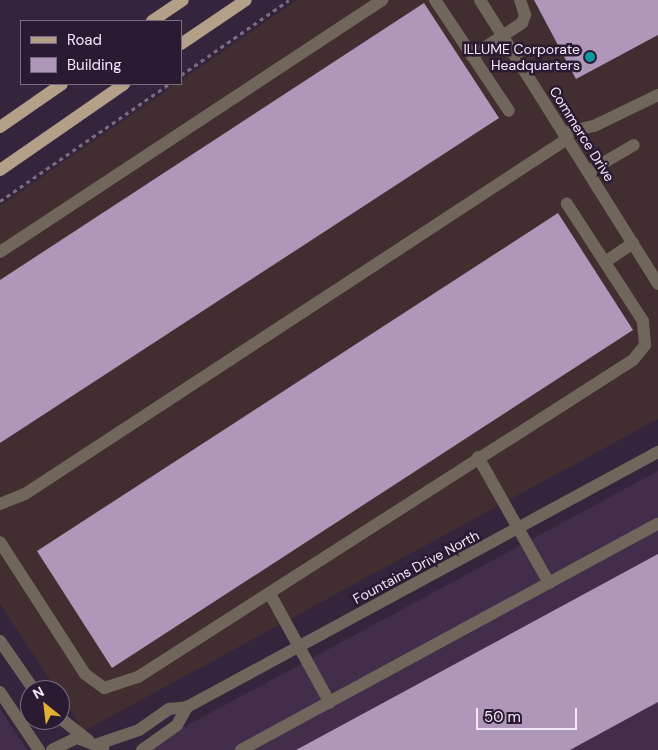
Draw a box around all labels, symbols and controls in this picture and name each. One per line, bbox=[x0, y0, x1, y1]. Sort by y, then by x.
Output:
legend bbox=[20, 20, 182, 85]
text: Road bbox=[67, 30, 102, 50]
place label: ILLUME Corporate Headquarters bbox=[463, 41, 580, 74]
marker: ILLUME Corporate Headquarters bbox=[584, 51, 596, 63]
text: Building bbox=[67, 55, 122, 75]
street label: Commerce Drive bbox=[546, 83, 618, 185]
street label: Fountains Drive North bbox=[350, 527, 482, 607]
north arrow bbox=[20, 680, 70, 730]
text: N bbox=[29, 682, 47, 703]
scale bar bbox=[478, 698, 579, 730]
text: 50 m bbox=[484, 707, 521, 727]

